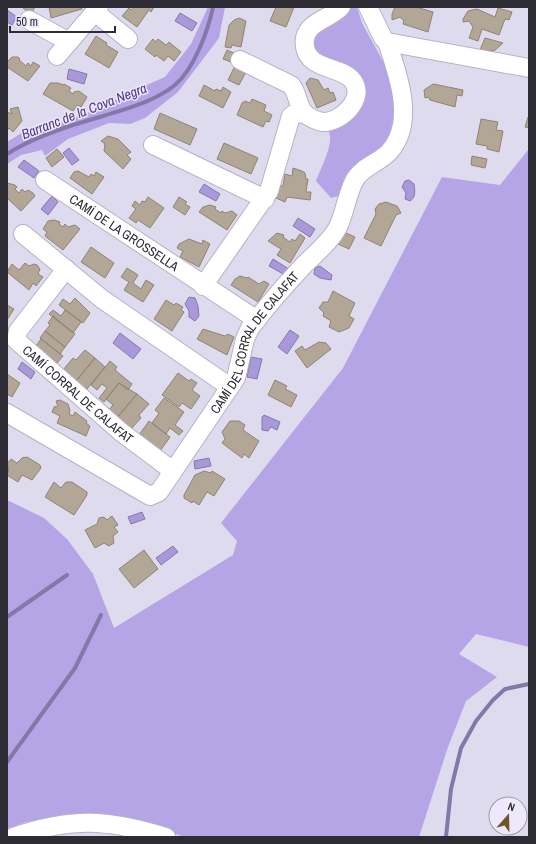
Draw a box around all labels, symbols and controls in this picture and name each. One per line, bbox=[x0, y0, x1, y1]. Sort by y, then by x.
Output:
scale bar bbox=[10, 8, 115, 34]
text: 50 m bbox=[16, 14, 38, 30]
water label: Barranc de la Cova Negra bbox=[19, 79, 149, 143]
street label: CAMÍ DE LA GROSSELLA bbox=[66, 191, 183, 275]
street label: CAMÍ DEL CORRAL DE CALAFAT bbox=[206, 268, 303, 417]
street label: CAMÍ CORRAL DE CALAFAT bbox=[19, 342, 137, 448]
north arrow bbox=[488, 796, 528, 836]
text: N bbox=[506, 799, 517, 814]

